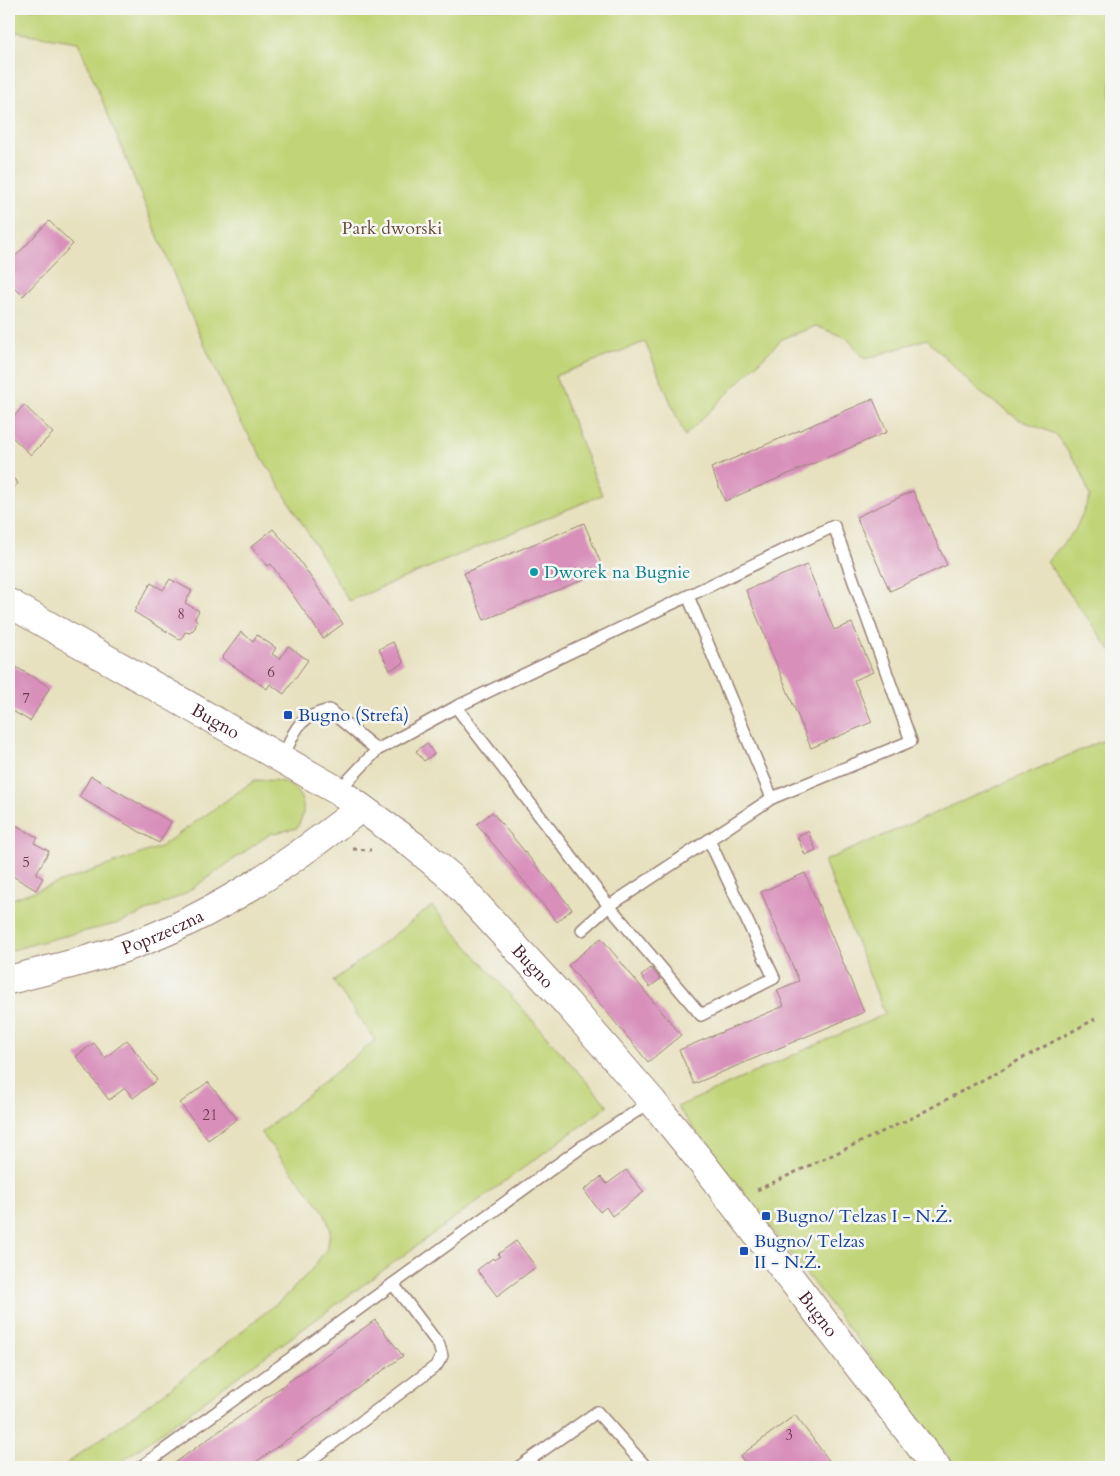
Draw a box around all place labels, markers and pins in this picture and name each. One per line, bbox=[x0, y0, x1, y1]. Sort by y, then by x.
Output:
place label: Dworek na Bugnie bbox=[544, 560, 691, 585]
marker: Dworek na Bugnie bbox=[528, 566, 540, 578]
place label: Bugno (Strefa) bbox=[298, 703, 409, 728]
marker: Bugno (Strefa) bbox=[282, 709, 294, 721]
place label: Bugno/ Telzas I - N.Ż. bbox=[776, 1204, 953, 1229]
marker: Bugno/ Telzas I - N.Ż. bbox=[760, 1210, 772, 1222]
place label: Bugno/ Telzas II - N.Ż. bbox=[754, 1229, 865, 1275]
marker: Bugno/ Telzas II - N.Ż. bbox=[738, 1245, 750, 1257]

